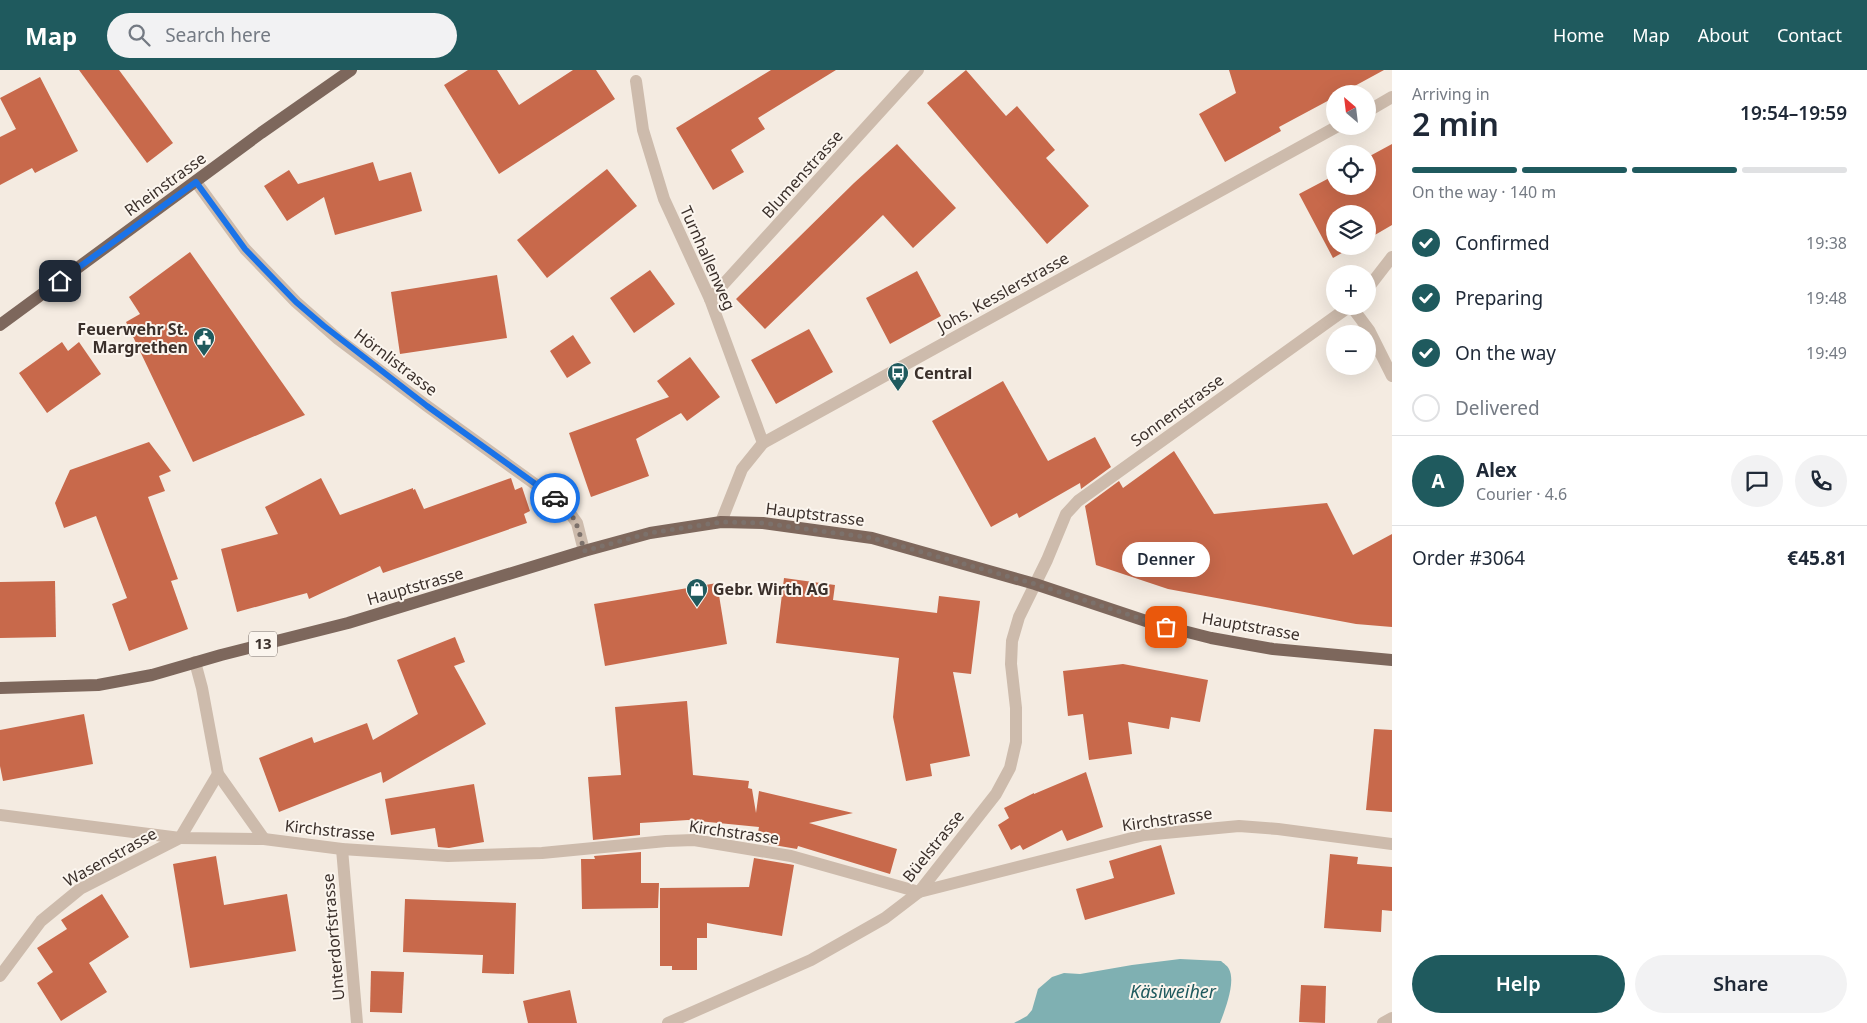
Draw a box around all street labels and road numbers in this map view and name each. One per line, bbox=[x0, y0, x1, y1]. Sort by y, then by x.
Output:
street label: Blumenstrasse bbox=[757, 125, 847, 223]
street label: Rheinstrasse bbox=[120, 147, 210, 221]
street label: Turnhallenweg bbox=[675, 202, 741, 314]
street label: Johs. Kesslerstrasse bbox=[932, 247, 1073, 338]
street label: Hörnlistrasse bbox=[350, 323, 442, 401]
street label: Sonnenstrasse bbox=[1126, 369, 1228, 451]
street label: Hauptstrasse bbox=[764, 497, 866, 531]
street label: Hauptstrasse bbox=[364, 562, 466, 610]
street label: Hauptstrasse bbox=[1200, 607, 1302, 645]
road number: 13 bbox=[249, 632, 277, 656]
street label: Kirchstrasse bbox=[1120, 802, 1214, 836]
street label: Büelstrasse bbox=[897, 805, 969, 887]
street label: Kirchstrasse bbox=[284, 814, 376, 846]
street label: Kirchstrasse bbox=[687, 815, 781, 849]
street label: Wasenstrasse bbox=[60, 822, 160, 892]
street label: Unterdorfstrasse bbox=[316, 873, 350, 1001]

